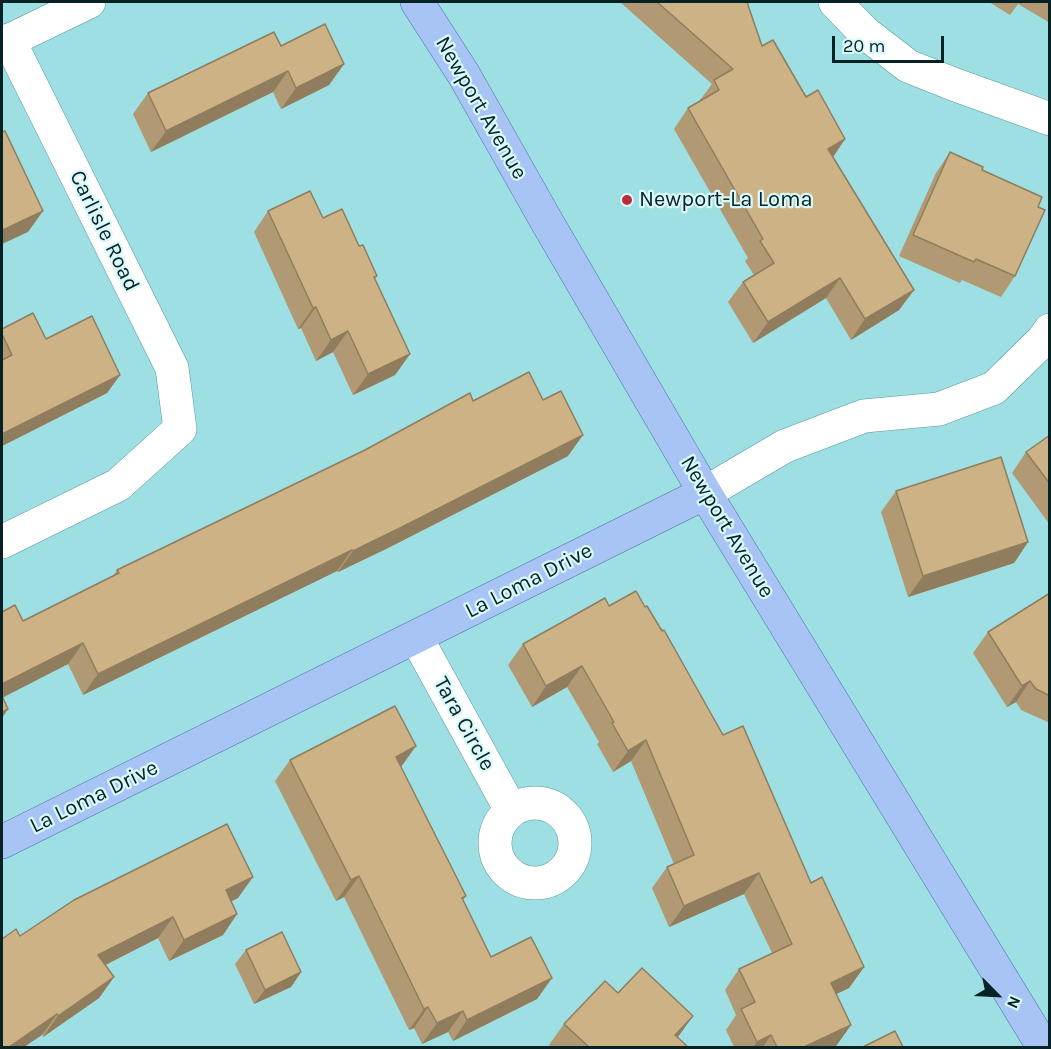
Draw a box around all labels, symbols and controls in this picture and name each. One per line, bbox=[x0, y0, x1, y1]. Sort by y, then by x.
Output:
scale bar bbox=[835, 24, 948, 62]
street label: Newport Avenue bbox=[429, 32, 533, 184]
text: 20 m bbox=[843, 35, 885, 57]
street label: Carlisle Road bbox=[63, 166, 145, 296]
place label: Newport-La Loma bbox=[639, 187, 813, 213]
marker: Newport-La Loma bbox=[620, 193, 634, 207]
street label: Newport Avenue bbox=[674, 451, 780, 603]
street label: La Loma Drive bbox=[461, 538, 597, 624]
street label: Tara Circle bbox=[427, 672, 501, 776]
street label: La Loma Drive bbox=[26, 755, 162, 839]
north arrow bbox=[967, 965, 1027, 1025]
text: N bbox=[1003, 993, 1025, 1012]

